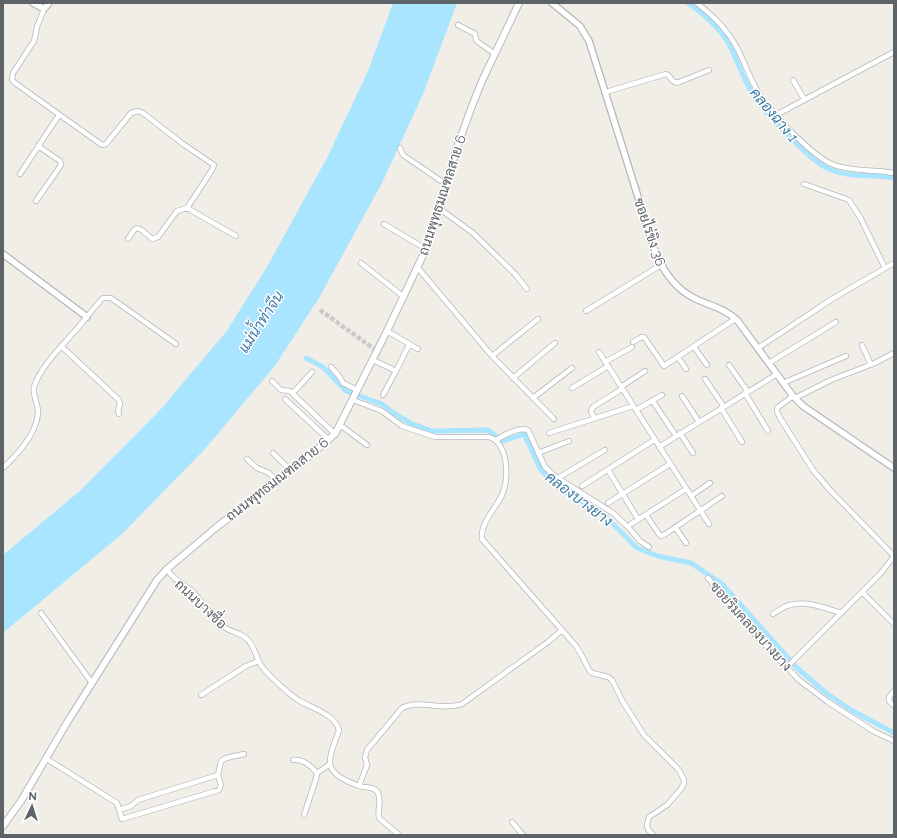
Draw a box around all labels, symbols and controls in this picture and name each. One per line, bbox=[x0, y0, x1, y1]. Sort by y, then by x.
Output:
water label: คลองฉาง 1 bbox=[746, 84, 802, 146]
street label: ถนนพุทธมณฑลสาย 6 bbox=[415, 133, 471, 258]
street label: ซอยไร่ขิง 36 bbox=[631, 196, 669, 268]
water label: แม่น้ำท่าจีน bbox=[231, 285, 288, 356]
street label: ถนนพุทธมณฑลสาย 6 bbox=[222, 434, 333, 526]
water label: คลองบางยาง bbox=[542, 468, 616, 530]
street label: ถนนบางซื่อ bbox=[172, 573, 233, 632]
street label: ซอยริมคลองบางยาง bbox=[707, 578, 795, 674]
north arrow bbox=[12, 786, 52, 826]
text: N bbox=[28, 790, 37, 803]

